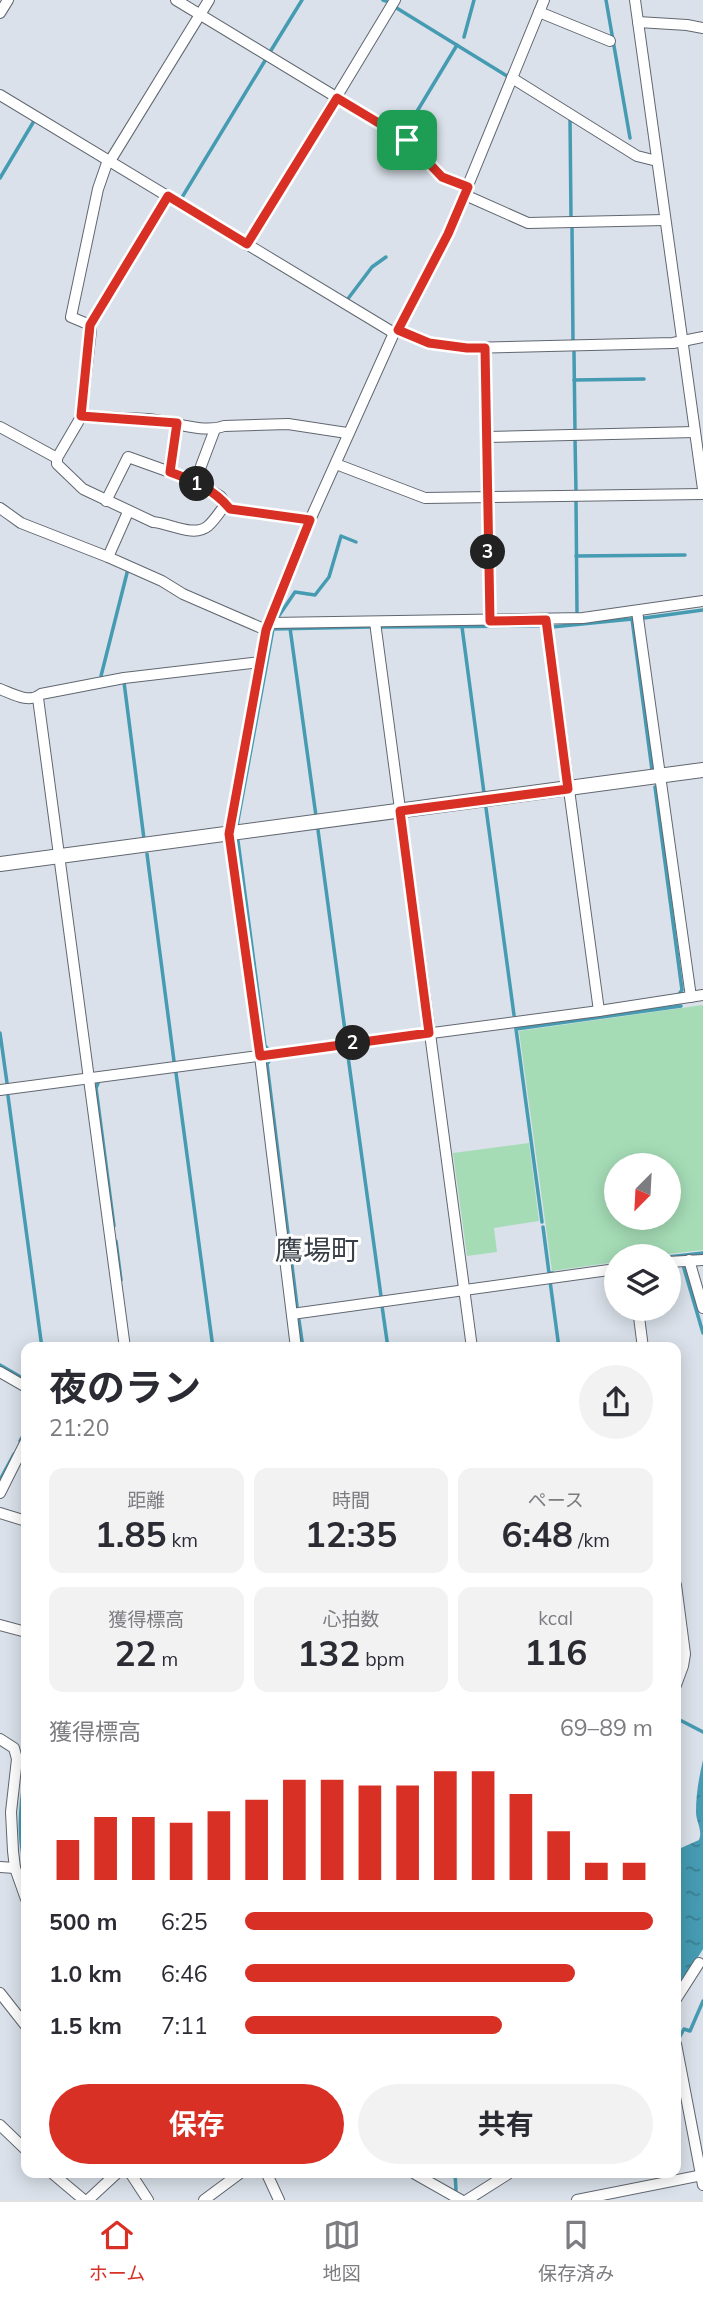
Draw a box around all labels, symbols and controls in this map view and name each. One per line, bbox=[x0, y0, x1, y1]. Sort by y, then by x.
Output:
pin bbox=[377, 110, 437, 170]
icon: arrive bbox=[388, 121, 426, 159]
pin: 1 bbox=[180, 466, 214, 502]
text: 1 bbox=[191, 471, 202, 495]
pin: 3 bbox=[470, 534, 505, 570]
text: 3 bbox=[482, 539, 493, 563]
pin: 2 bbox=[336, 1026, 370, 1060]
text: 2 bbox=[347, 1030, 358, 1054]
north arrow bbox=[604, 1153, 681, 1230]
map controls bbox=[604, 1153, 681, 1321]
district label: 鷹場町 bbox=[275, 1232, 359, 1267]
button: layers bbox=[604, 1244, 681, 1321]
text: 夜のラン bbox=[49, 1363, 201, 1411]
button: share bbox=[579, 1365, 653, 1439]
text: 21:20 bbox=[49, 1413, 109, 1442]
text: 距離 bbox=[127, 1488, 165, 1512]
text: 時間 bbox=[332, 1488, 370, 1512]
text: ペース bbox=[528, 1488, 584, 1512]
text: 1.85 bbox=[95, 1512, 166, 1556]
text: 12:35 bbox=[305, 1512, 397, 1556]
text: 6:48 bbox=[501, 1512, 573, 1556]
text: km bbox=[166, 1528, 198, 1552]
text: /km bbox=[573, 1528, 610, 1552]
text: kcal bbox=[538, 1606, 573, 1630]
text: 獲得標高 bbox=[108, 1607, 184, 1631]
text: 心拍数 bbox=[322, 1607, 380, 1631]
text: 116 bbox=[524, 1630, 587, 1674]
text: 22 bbox=[114, 1631, 157, 1675]
text: 132 bbox=[297, 1631, 360, 1675]
text: m bbox=[157, 1647, 178, 1671]
text: bpm bbox=[360, 1647, 405, 1671]
text: 69–89 m bbox=[560, 1713, 653, 1742]
text: 獲得標高 bbox=[49, 1717, 141, 1746]
text: 500 m bbox=[49, 1907, 117, 1936]
text: 6:25 bbox=[161, 1907, 208, 1936]
text: 1.0 km bbox=[49, 1959, 122, 1988]
text: 6:46 bbox=[161, 1959, 208, 1988]
text: 1.5 km bbox=[49, 2011, 122, 2040]
text: 7:11 bbox=[161, 2011, 208, 2040]
button: 保存 bbox=[49, 2084, 344, 2164]
button: 共有 bbox=[358, 2084, 653, 2164]
tab: ホーム bbox=[89, 2216, 145, 2285]
tab: 地図 bbox=[323, 2216, 361, 2285]
tab: 保存済み bbox=[538, 2216, 614, 2285]

